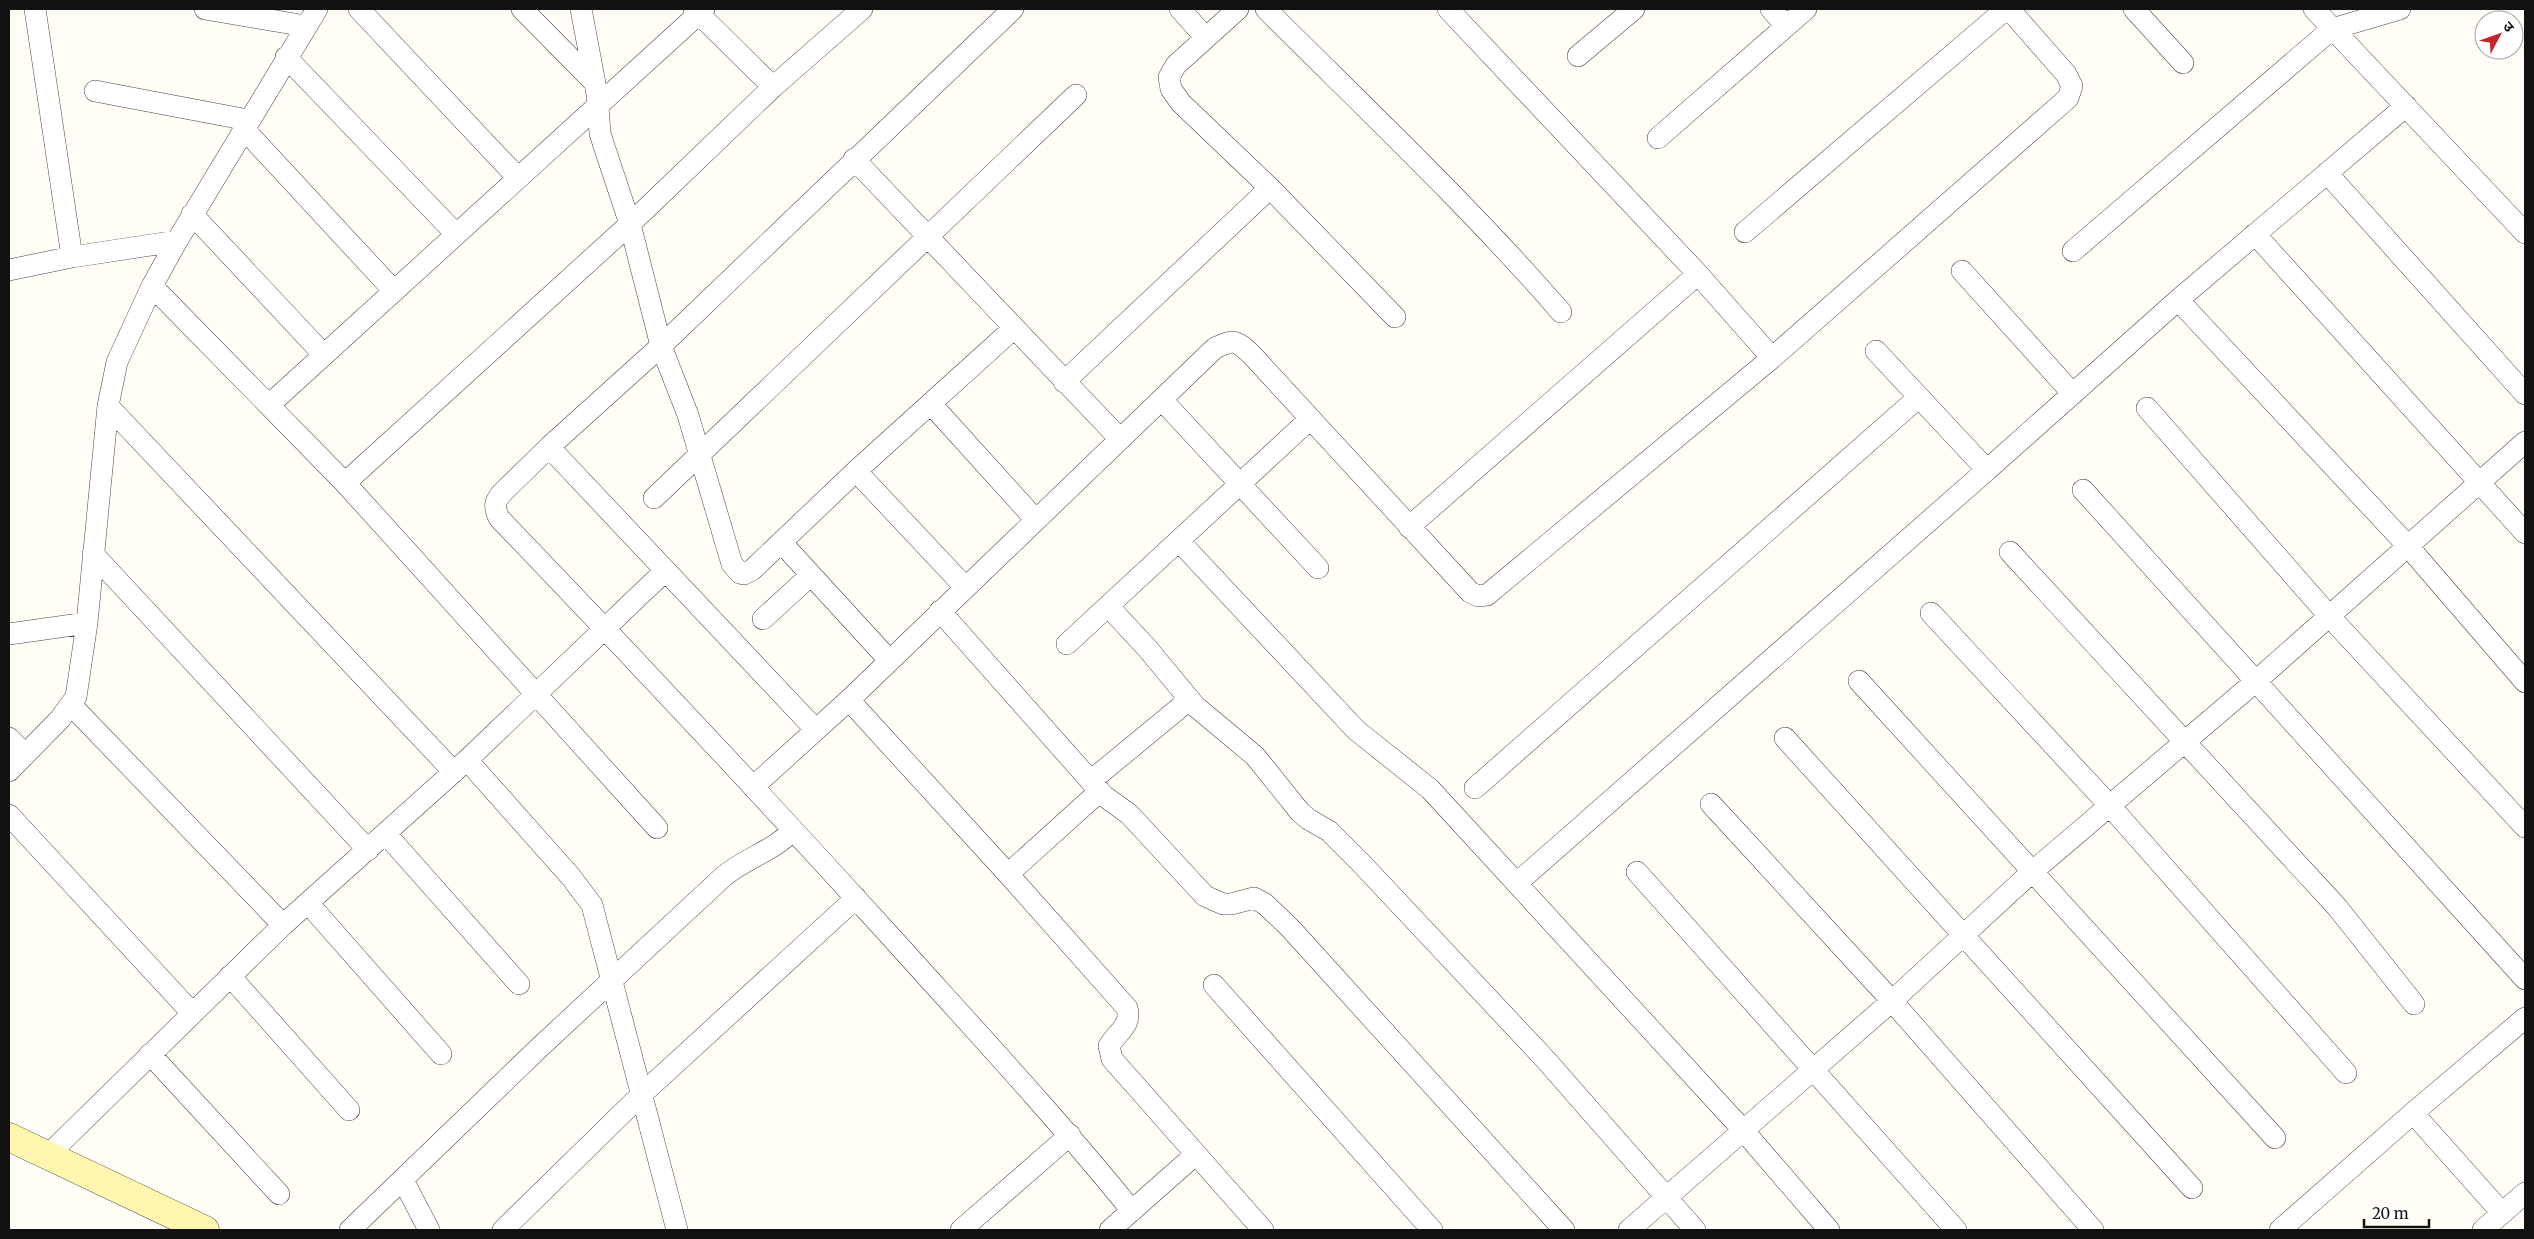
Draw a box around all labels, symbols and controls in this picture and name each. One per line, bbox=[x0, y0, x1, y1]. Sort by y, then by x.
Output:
north arrow bbox=[2474, 10, 2524, 60]
text: उ bbox=[2499, 17, 2519, 36]
scale bar bbox=[2364, 1196, 2429, 1228]
text: 20 m bbox=[2372, 1204, 2409, 1223]

